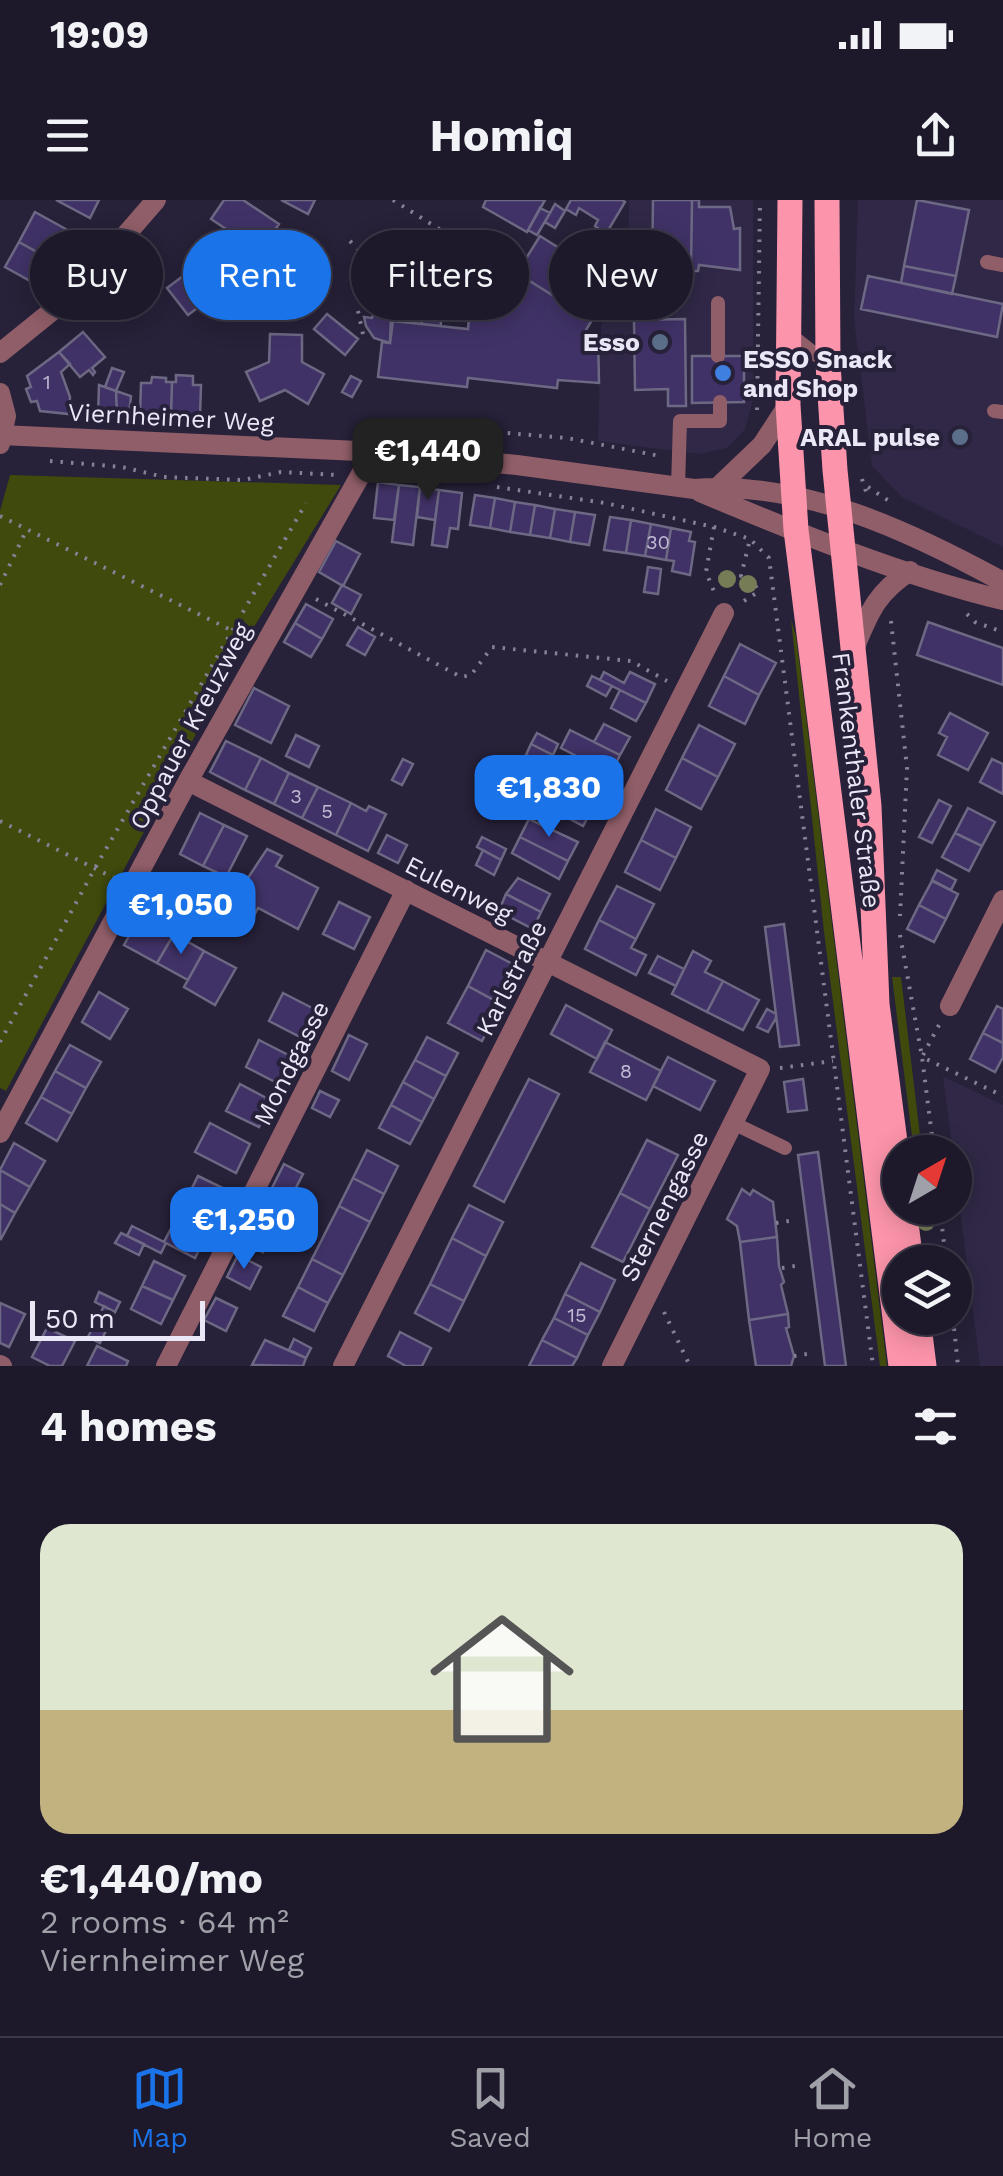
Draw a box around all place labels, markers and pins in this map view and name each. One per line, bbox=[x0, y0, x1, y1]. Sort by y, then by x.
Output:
place label: Esso bbox=[583, 328, 640, 357]
marker: Esso bbox=[649, 331, 671, 353]
place label: ESSO Snack and Shop bbox=[743, 345, 893, 403]
marker: ESSO Snack and Shop bbox=[712, 362, 734, 384]
pin: €1,440 bbox=[347, 418, 509, 503]
place label: ARAL pulse bbox=[800, 423, 940, 452]
marker: ARAL pulse bbox=[949, 426, 971, 448]
pin: €1,830 bbox=[468, 755, 630, 840]
pin: €1,050 bbox=[100, 872, 262, 957]
pin: €1,250 bbox=[163, 1187, 325, 1272]

